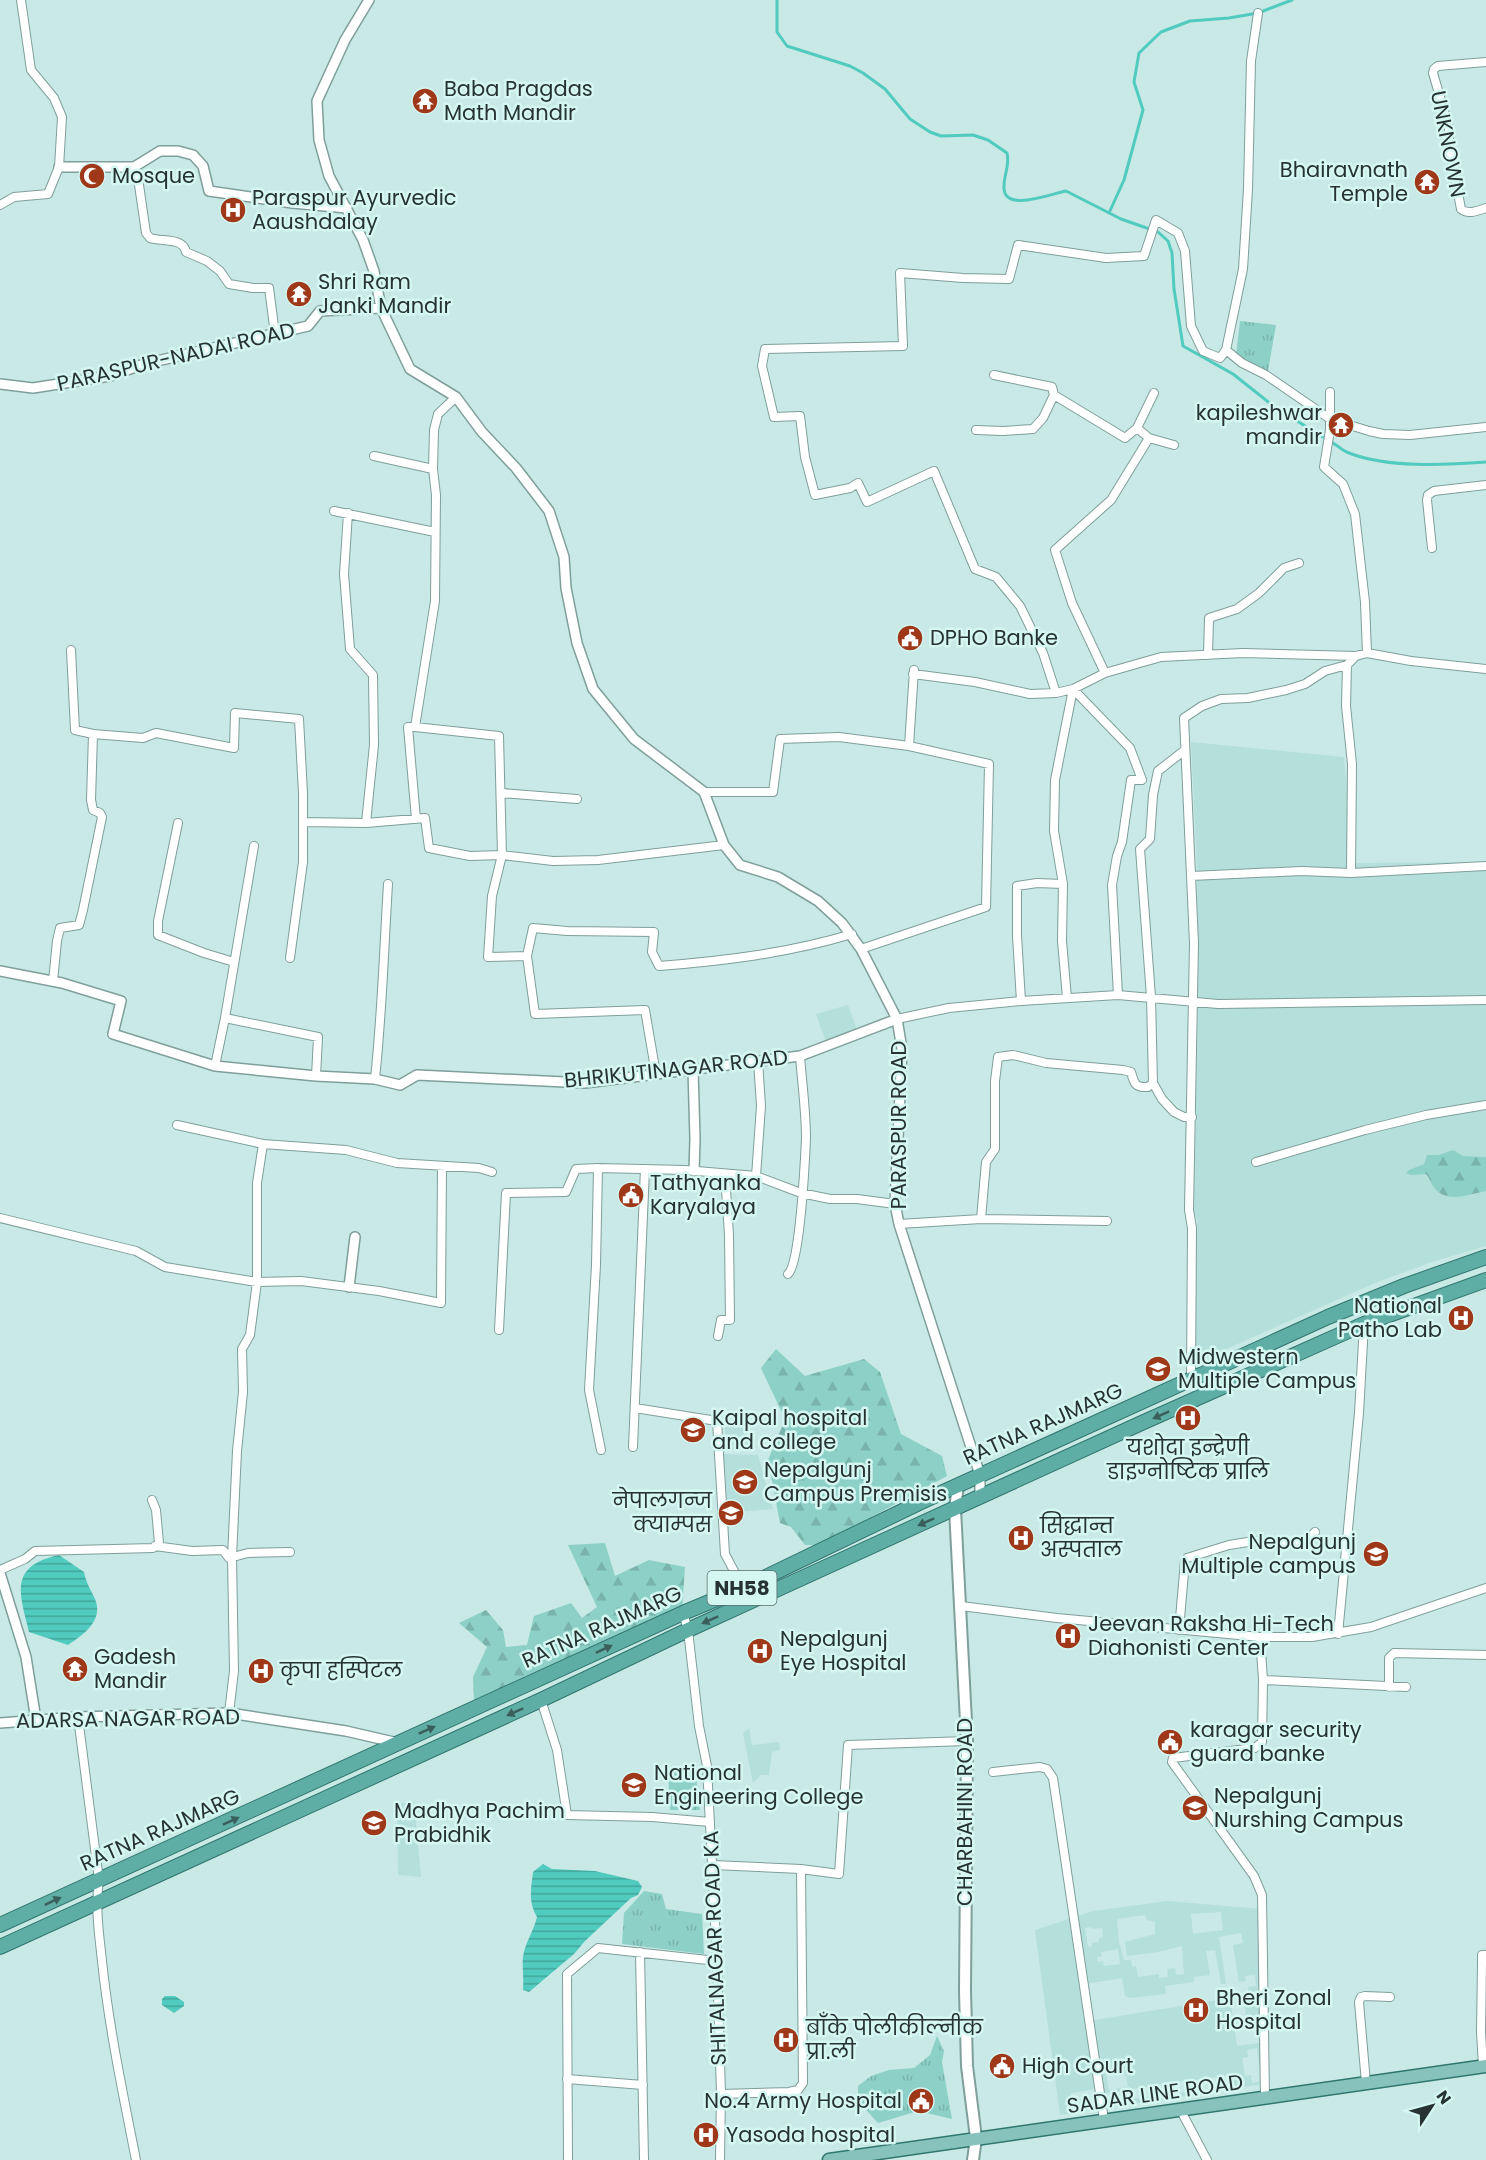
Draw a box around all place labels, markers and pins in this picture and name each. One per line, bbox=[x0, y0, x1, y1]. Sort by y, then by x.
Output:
place label: Baba Pragdas Math Mandir bbox=[444, 74, 593, 127]
temple icon: Baba Pragdas Math Mandir bbox=[410, 86, 440, 116]
place label: Bhairavnath Temple bbox=[1280, 155, 1408, 208]
mosque icon: Mosque bbox=[77, 161, 107, 191]
place label: Mosque bbox=[112, 161, 195, 190]
temple icon: Bhairavnath Temple bbox=[1412, 167, 1442, 197]
place label: Paraspur Ayurvedic Aaushdalay bbox=[252, 183, 457, 236]
hospital icon: Paraspur Ayurvedic Aaushdalay bbox=[218, 195, 248, 225]
place label: Shri Ram Janki Mandir bbox=[318, 267, 451, 320]
temple icon: Shri Ram Janki Mandir bbox=[284, 279, 314, 309]
place label: kapileshwar mandir bbox=[1196, 398, 1322, 451]
temple icon: kapileshwar mandir bbox=[1326, 410, 1356, 440]
public building icon: DPHO Banke bbox=[895, 623, 925, 653]
place label: DPHO Banke bbox=[930, 623, 1058, 652]
place label: Tathyanka Karyalaya bbox=[650, 1168, 761, 1221]
public building icon: Tathyanka Karyalaya bbox=[616, 1180, 646, 1210]
place label: National Patho Lab bbox=[1338, 1291, 1442, 1344]
hospital icon: National Patho Lab bbox=[1446, 1303, 1476, 1333]
place label: Midwestern Multiple Campus bbox=[1178, 1342, 1356, 1395]
school or university icon: Midwestern Multiple Campus bbox=[1143, 1354, 1173, 1384]
place label: Kaipal hospital and college bbox=[712, 1403, 867, 1456]
hospital icon: यशोदा इन्द्रेणी डाइग्नोष्टिक प्रालि bbox=[1173, 1403, 1203, 1433]
school or university icon: Kaipal hospital and college bbox=[678, 1415, 708, 1445]
place label: यशोदा इन्द्रेणी डाइग्नोष्टिक प्रालि bbox=[1106, 1433, 1270, 1486]
place label: Nepalgunj Campus Premisis bbox=[764, 1455, 947, 1508]
school or university icon: Nepalgunj Campus Premisis bbox=[730, 1467, 760, 1497]
place label: नेपालगन्ज क्याम्पस bbox=[612, 1486, 713, 1539]
school or university icon: नेपालगन्ज क्याम्पस bbox=[716, 1498, 746, 1528]
place label: सिद्धान्त अस्पताल bbox=[1039, 1511, 1123, 1564]
hospital icon: सिद्धान्त अस्पताल bbox=[1006, 1523, 1036, 1553]
place label: Nepalgunj Multiple campus bbox=[1181, 1527, 1356, 1580]
school or university icon: Nepalgunj Multiple campus bbox=[1361, 1539, 1391, 1569]
place label: Jeevan Raksha Hi-Tech Diahonisti Center bbox=[1088, 1609, 1334, 1662]
hospital icon: Jeevan Raksha Hi-Tech Diahonisti Center bbox=[1053, 1621, 1083, 1651]
place label: Nepalgunj Eye Hospital bbox=[780, 1624, 907, 1677]
hospital icon: Nepalgunj Eye Hospital bbox=[745, 1636, 775, 1666]
place label: Gadesh Mandir bbox=[94, 1642, 176, 1695]
temple icon: Gadesh Mandir bbox=[60, 1654, 90, 1684]
hospital icon: कृपा हस्पिटल bbox=[246, 1656, 276, 1686]
place label: कृपा हस्पिटल bbox=[279, 1656, 403, 1686]
place label: karagar security guard banke bbox=[1190, 1715, 1362, 1768]
public building icon: karagar security guard banke bbox=[1155, 1727, 1185, 1757]
place label: National Engineering College bbox=[654, 1758, 864, 1811]
school or university icon: National Engineering College bbox=[619, 1770, 649, 1800]
place label: Nepalgunj Nurshing Campus bbox=[1214, 1781, 1403, 1834]
school or university icon: Nepalgunj Nurshing Campus bbox=[1180, 1793, 1210, 1823]
place label: Madhya Pachim Prabidhik bbox=[394, 1796, 565, 1849]
school or university icon: Madhya Pachim Prabidhik bbox=[359, 1808, 389, 1838]
place label: Bheri Zonal Hospital bbox=[1216, 1983, 1332, 2036]
hospital icon: Bheri Zonal Hospital bbox=[1181, 1995, 1211, 2025]
place label: बाँके पोलीकील्नीक प्रा.ली bbox=[805, 2011, 984, 2066]
hospital icon: बाँके पोलीकील्नीक प्रा.ली bbox=[771, 2025, 801, 2055]
public building icon: High Court bbox=[987, 2051, 1017, 2081]
place label: High Court bbox=[1022, 2051, 1134, 2080]
place label: No.4 Army Hospital bbox=[704, 2086, 902, 2115]
public building icon: No.4 Army Hospital bbox=[906, 2086, 936, 2116]
hospital icon: Yasoda hospital bbox=[691, 2120, 721, 2150]
place label: Yasoda hospital bbox=[726, 2120, 895, 2149]

